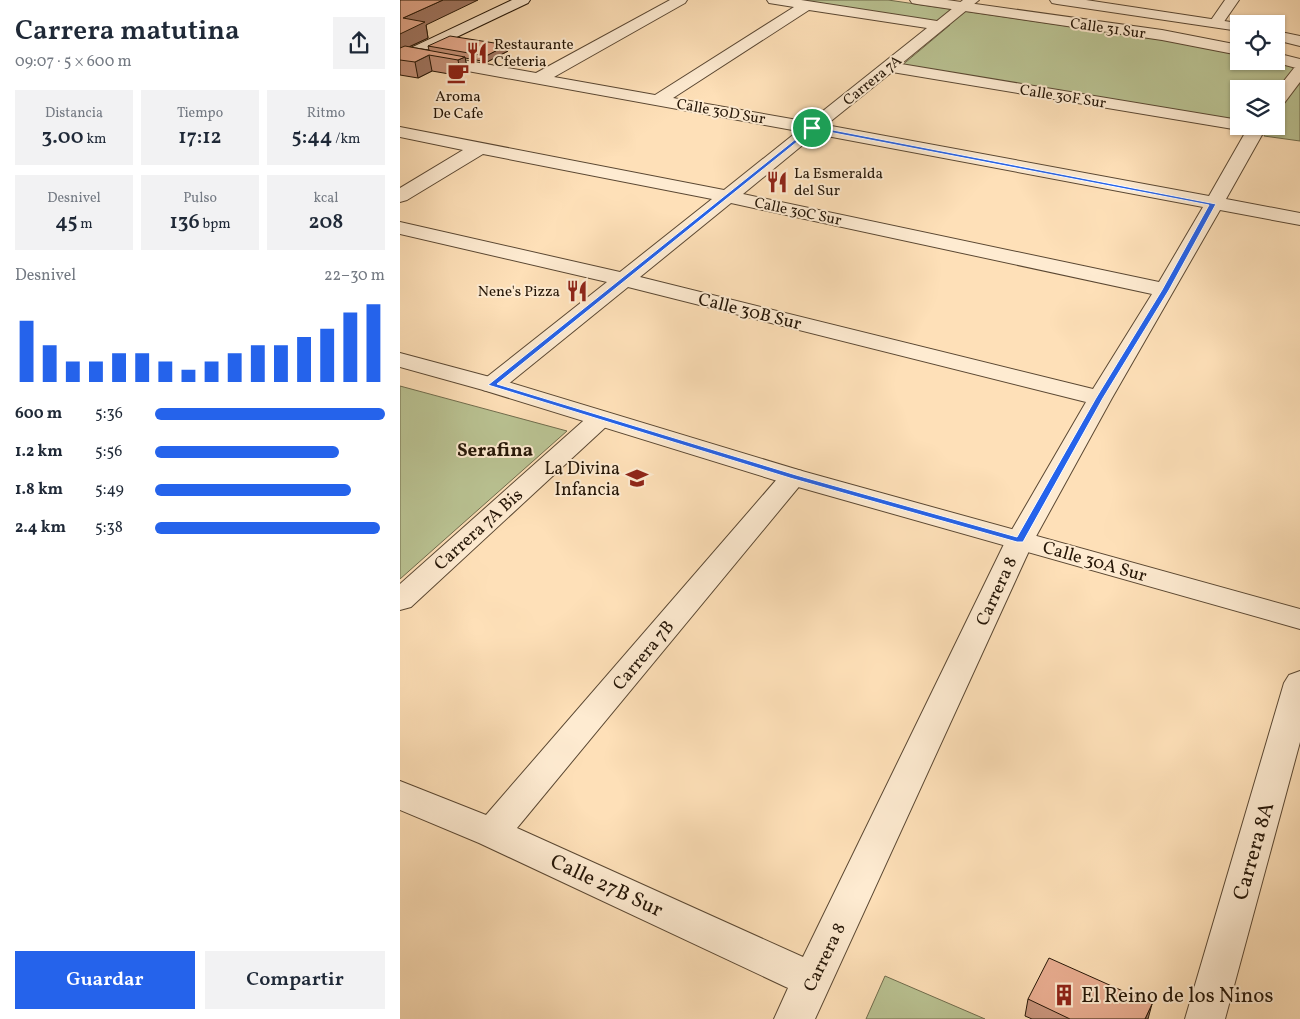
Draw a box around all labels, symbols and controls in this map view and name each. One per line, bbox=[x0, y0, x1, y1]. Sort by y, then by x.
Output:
text: Carrera matutina bbox=[15, 12, 240, 51]
street label: Calle 31 Sur bbox=[1069, 14, 1147, 45]
map controls bbox=[1230, 15, 1285, 135]
button: locate bbox=[1230, 15, 1285, 70]
button: share bbox=[333, 17, 385, 69]
place label: Restaurante Cfeteria bbox=[494, 35, 574, 73]
restaurant icon: Restaurante Cfeteria bbox=[464, 40, 490, 66]
text: 09:07 · 5 × 600 m bbox=[15, 51, 132, 73]
street label: Carrera 7A bbox=[839, 51, 907, 111]
cafe icon: Aroma De Cafe bbox=[445, 60, 471, 86]
street label: Calle 30F Sur bbox=[1018, 80, 1107, 115]
button: layers bbox=[1230, 80, 1285, 135]
place label: Aroma De Cafe bbox=[433, 87, 483, 125]
street label: Calle 30D Sur bbox=[675, 94, 767, 131]
text: Distancia bbox=[45, 104, 103, 123]
text: Tiempo bbox=[177, 104, 223, 123]
text: Ritmo bbox=[307, 104, 345, 123]
pin bbox=[791, 107, 833, 149]
icon: arrive bbox=[798, 114, 826, 142]
text: 3.00 bbox=[41, 123, 84, 152]
text: 17:12 bbox=[178, 123, 222, 152]
text: 5:44 bbox=[292, 123, 333, 152]
text: km bbox=[84, 130, 107, 149]
text: /km bbox=[333, 130, 360, 149]
place label: La Esmeralda del Sur bbox=[794, 164, 883, 202]
restaurant icon: La Esmeralda del Sur bbox=[764, 169, 790, 195]
text: Desnivel bbox=[47, 189, 101, 208]
text: Pulso bbox=[183, 189, 217, 208]
text: kcal bbox=[314, 189, 338, 208]
street label: Calle 30C Sur bbox=[752, 193, 843, 232]
text: 45 bbox=[55, 208, 78, 237]
text: 136 bbox=[169, 208, 200, 237]
text: 208 bbox=[309, 208, 343, 237]
text: m bbox=[78, 215, 93, 234]
text: bpm bbox=[200, 215, 231, 234]
text: Desnivel bbox=[15, 265, 76, 287]
text: 22–30 m bbox=[324, 265, 385, 287]
restaurant icon: Nene's Pizza bbox=[564, 278, 590, 304]
place label: Nene's Pizza bbox=[478, 282, 560, 303]
street label: Calle 30B Sur bbox=[695, 288, 804, 337]
text: 600 m bbox=[15, 403, 62, 425]
text: 5:36 bbox=[95, 403, 123, 425]
district label: Serafina bbox=[457, 438, 533, 464]
text: 1.2 km bbox=[15, 441, 63, 463]
text: 5:56 bbox=[95, 441, 122, 463]
place label: La Divina Infancia bbox=[544, 457, 620, 503]
school or university icon: La Divina Infancia bbox=[624, 465, 650, 491]
text: 1.8 km bbox=[15, 479, 63, 501]
text: 5:49 bbox=[95, 479, 124, 501]
street label: Carrera 7A Bis bbox=[429, 483, 529, 577]
text: 2.4 km bbox=[15, 517, 66, 539]
text: 5:38 bbox=[95, 517, 123, 539]
street label: Calle 30A Sur bbox=[1040, 536, 1150, 589]
street label: Carrera 8 bbox=[970, 553, 1024, 630]
street label: Carrera 7B bbox=[607, 616, 681, 696]
street label: Carrera 8A bbox=[1227, 799, 1282, 904]
street label: Calle 27B Sur bbox=[545, 848, 668, 925]
street label: Carrera 8 bbox=[798, 919, 853, 996]
button: Guardar bbox=[15, 951, 195, 1009]
button: Compartir bbox=[205, 951, 385, 1009]
building icon: El Reino de los Ninos bbox=[1051, 982, 1077, 1008]
place label: El Reino de los Ninos bbox=[1081, 982, 1273, 1011]

